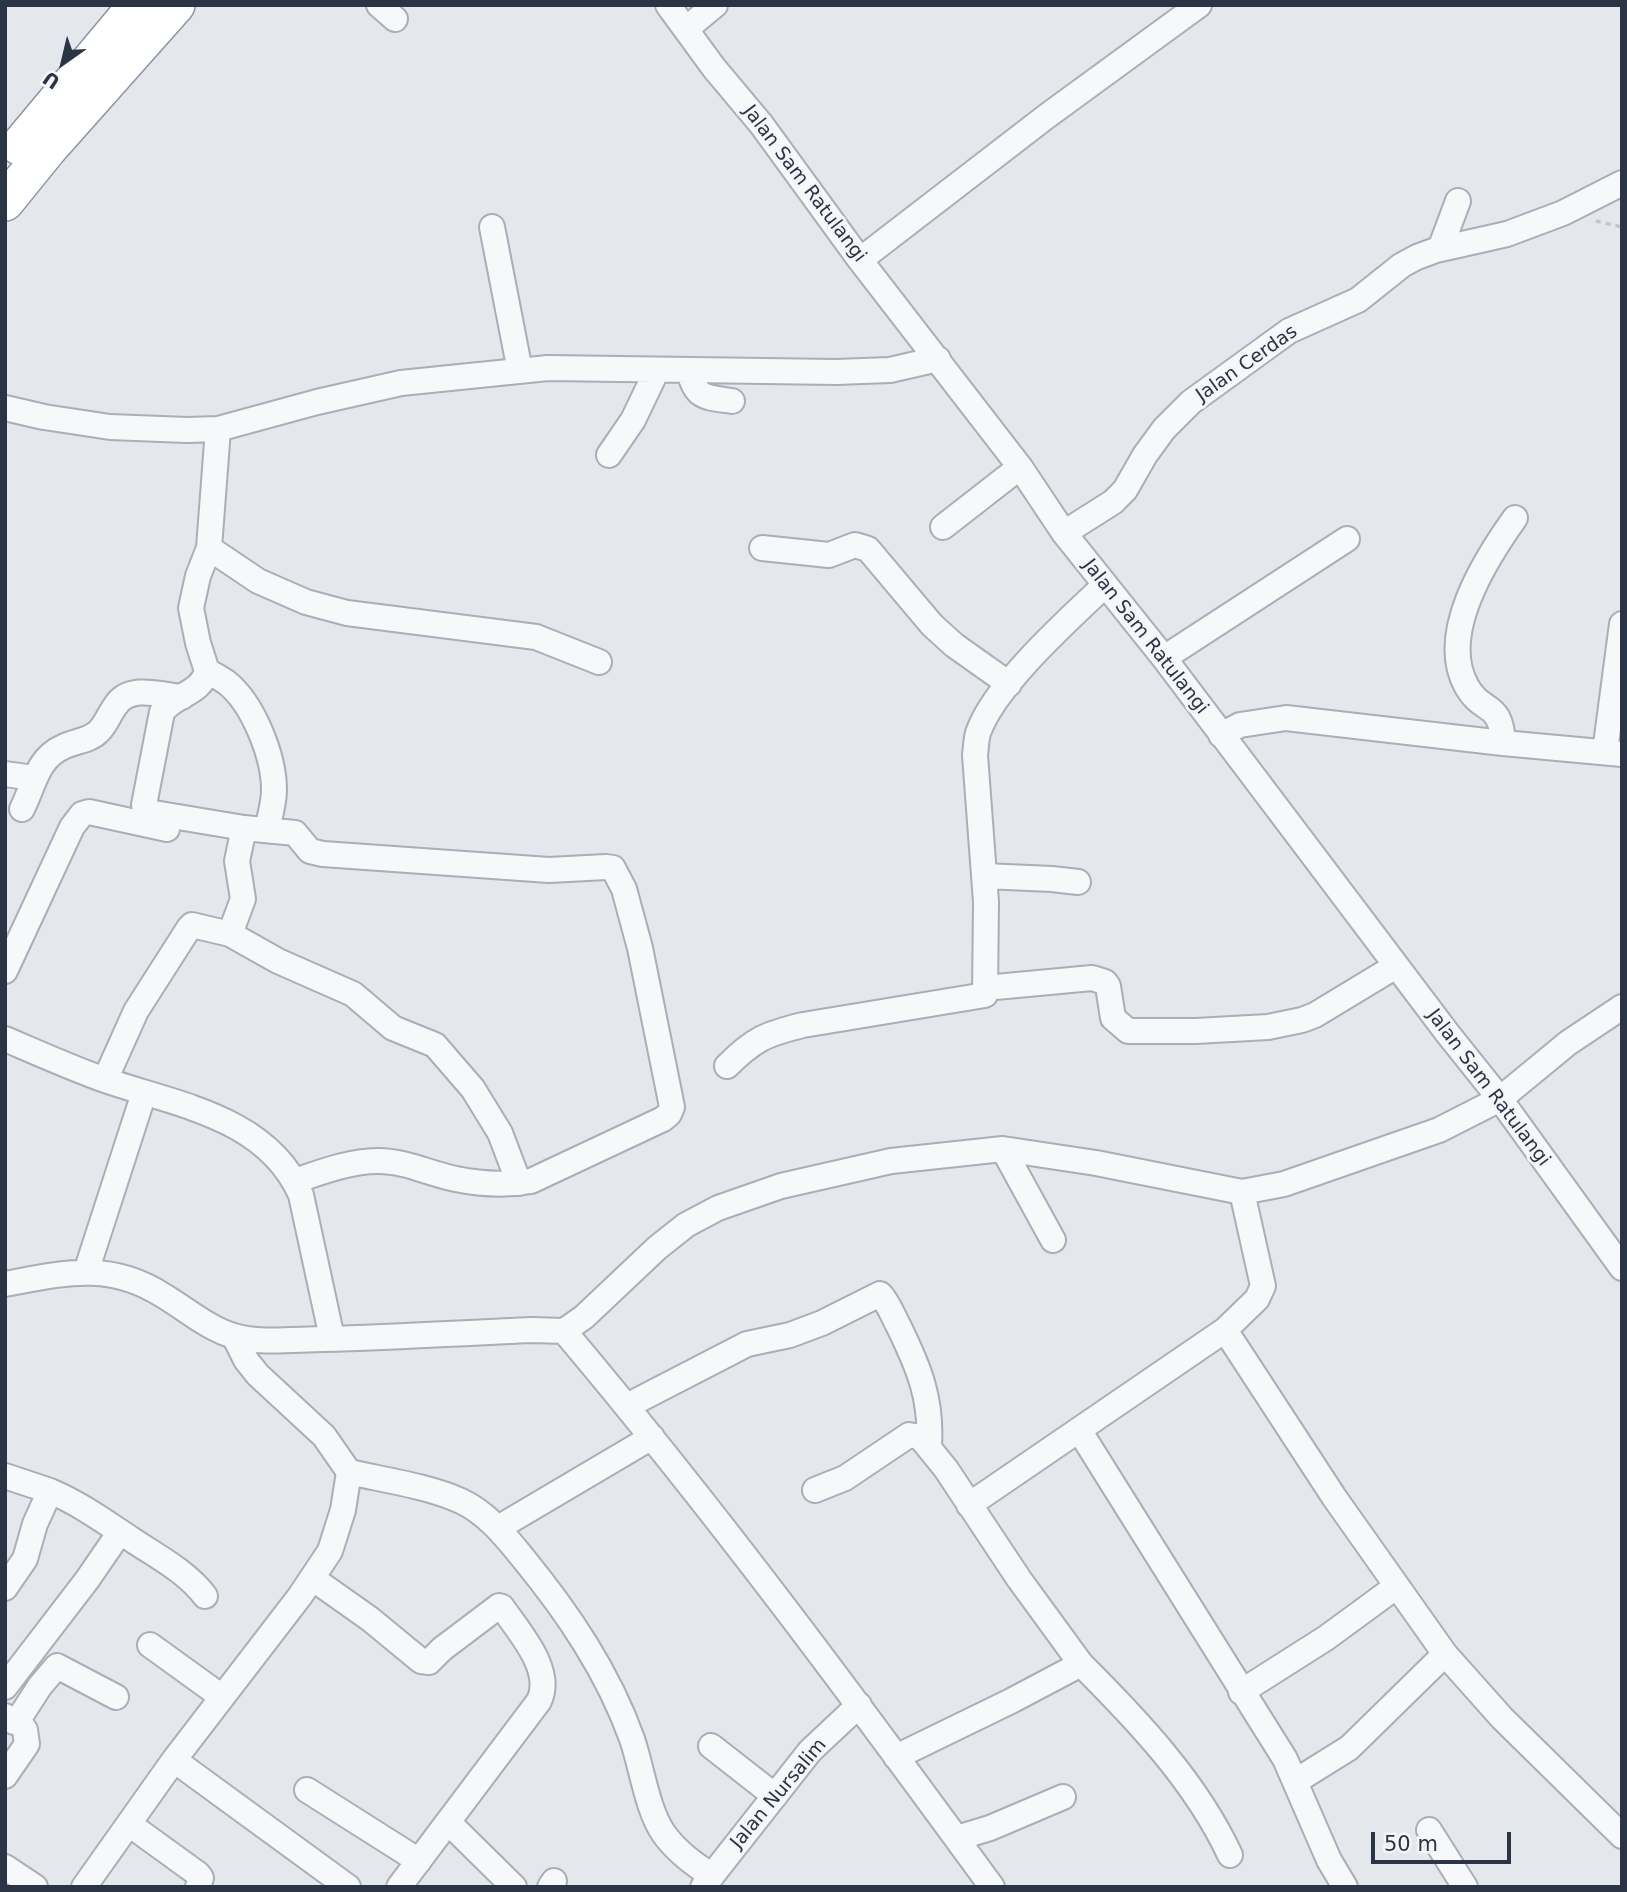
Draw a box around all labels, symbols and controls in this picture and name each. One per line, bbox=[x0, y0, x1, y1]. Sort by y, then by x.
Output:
north arrow bbox=[28, 28, 98, 98]
text: U bbox=[39, 67, 64, 94]
street label: Jalan Sam Ratulangi bbox=[738, 101, 870, 267]
street label: Jalan Cerdas bbox=[1192, 321, 1302, 407]
street label: Jalan Sam Ratulangi bbox=[1077, 555, 1213, 719]
street label: Jalan Sam Ratulangi bbox=[1422, 1005, 1554, 1171]
street label: Jalan Nursalim bbox=[726, 1734, 832, 1854]
scale bar bbox=[1375, 1818, 1515, 1862]
text: 50 m bbox=[1384, 1832, 1438, 1856]

